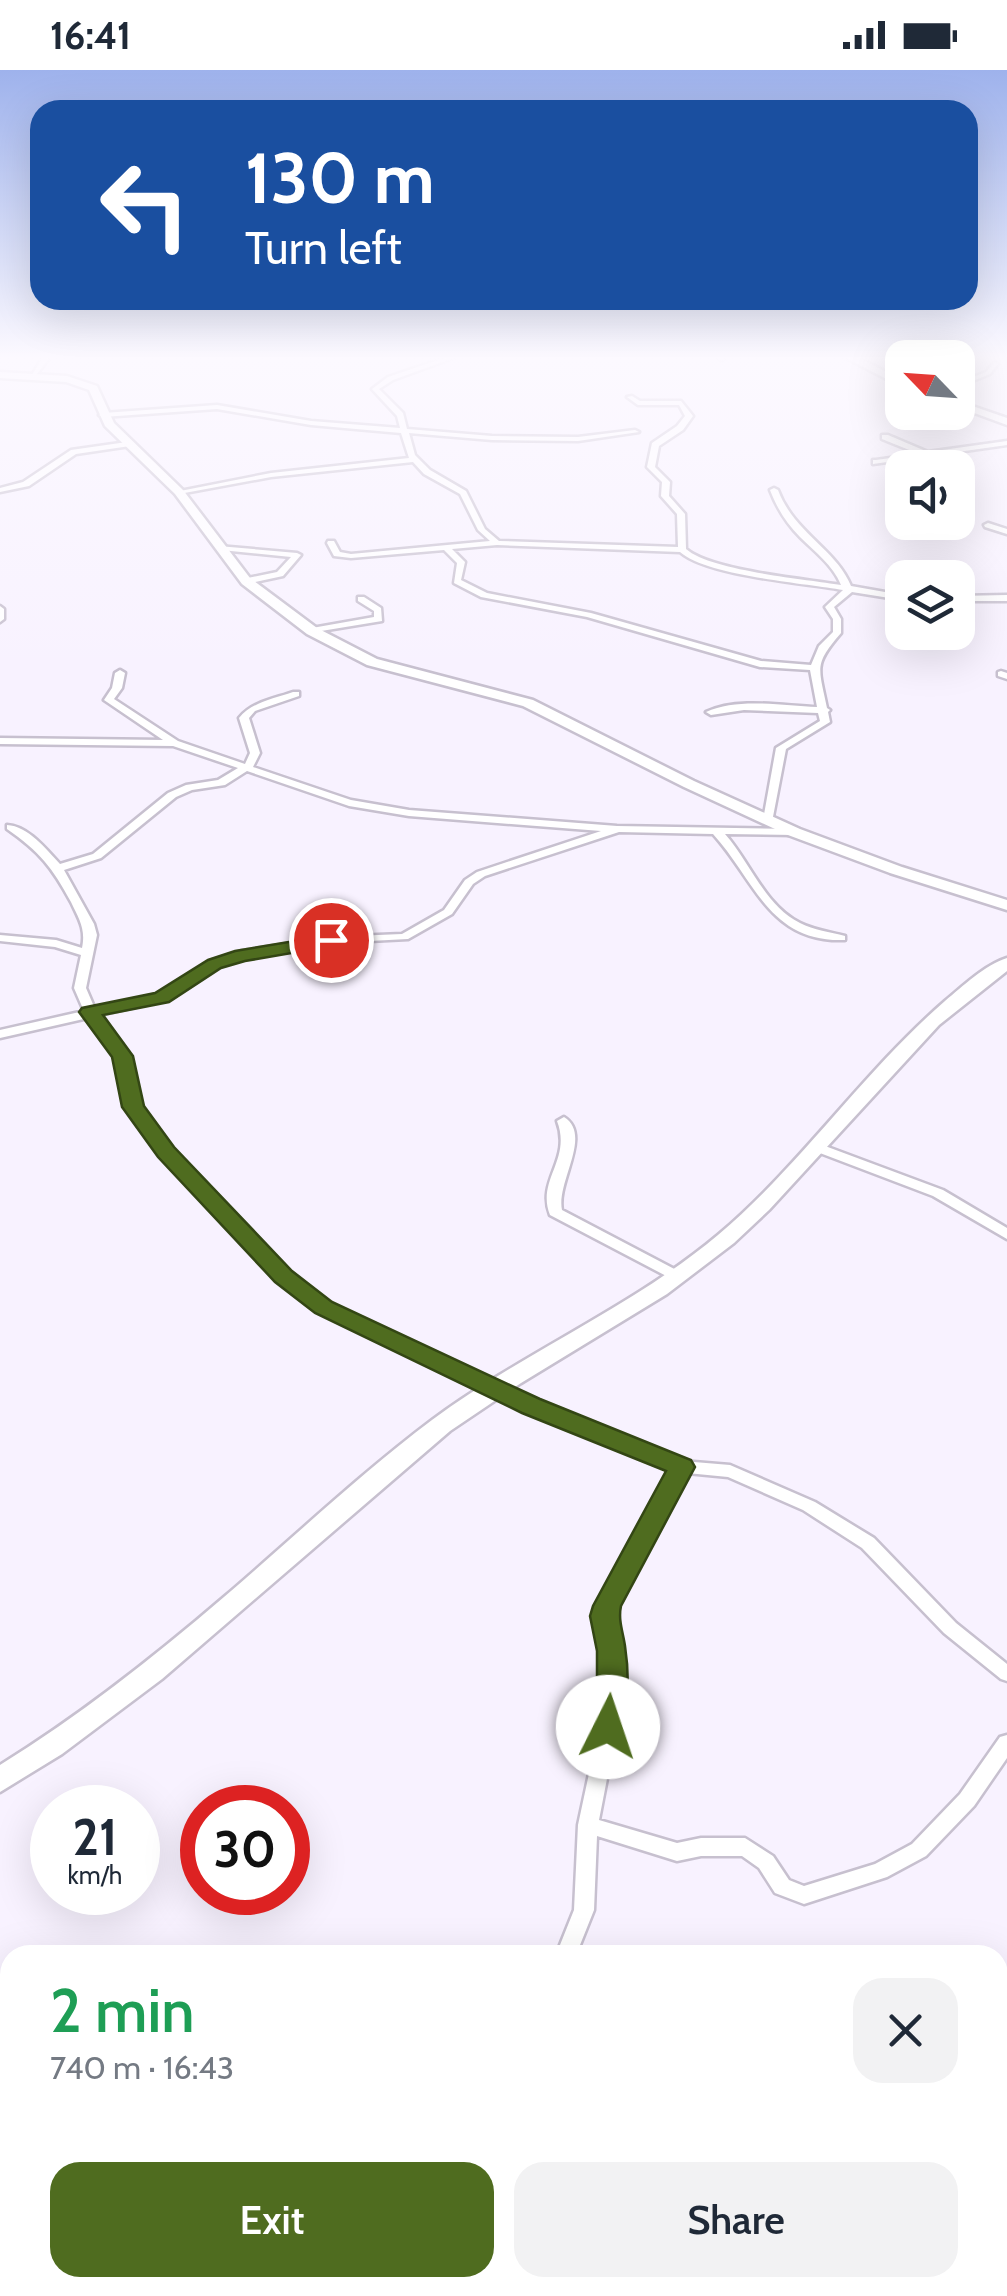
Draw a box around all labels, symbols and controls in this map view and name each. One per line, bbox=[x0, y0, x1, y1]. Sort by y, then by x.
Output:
text: 16:41 bbox=[50, 12, 131, 59]
text: 130 m bbox=[245, 135, 435, 221]
icon: left bbox=[80, 140, 210, 270]
text: Turn left bbox=[245, 221, 402, 275]
north arrow bbox=[885, 340, 975, 430]
map controls bbox=[885, 340, 975, 650]
button: sound bbox=[885, 450, 975, 540]
button: layers bbox=[885, 560, 975, 650]
pin bbox=[289, 898, 374, 983]
icon: arrive bbox=[304, 913, 359, 968]
position arrow bbox=[556, 1675, 660, 1779]
speed limit sign: 30 bbox=[180, 1785, 310, 1915]
text: 21 bbox=[73, 1807, 117, 1868]
text: km/h bbox=[68, 1860, 122, 1890]
text: 2 min bbox=[50, 1974, 195, 2047]
button: close bbox=[853, 1978, 958, 2083]
text: 740 m · 16:43 bbox=[50, 2048, 234, 2087]
button: Exit bbox=[50, 2162, 494, 2277]
button: Share bbox=[514, 2162, 958, 2277]

